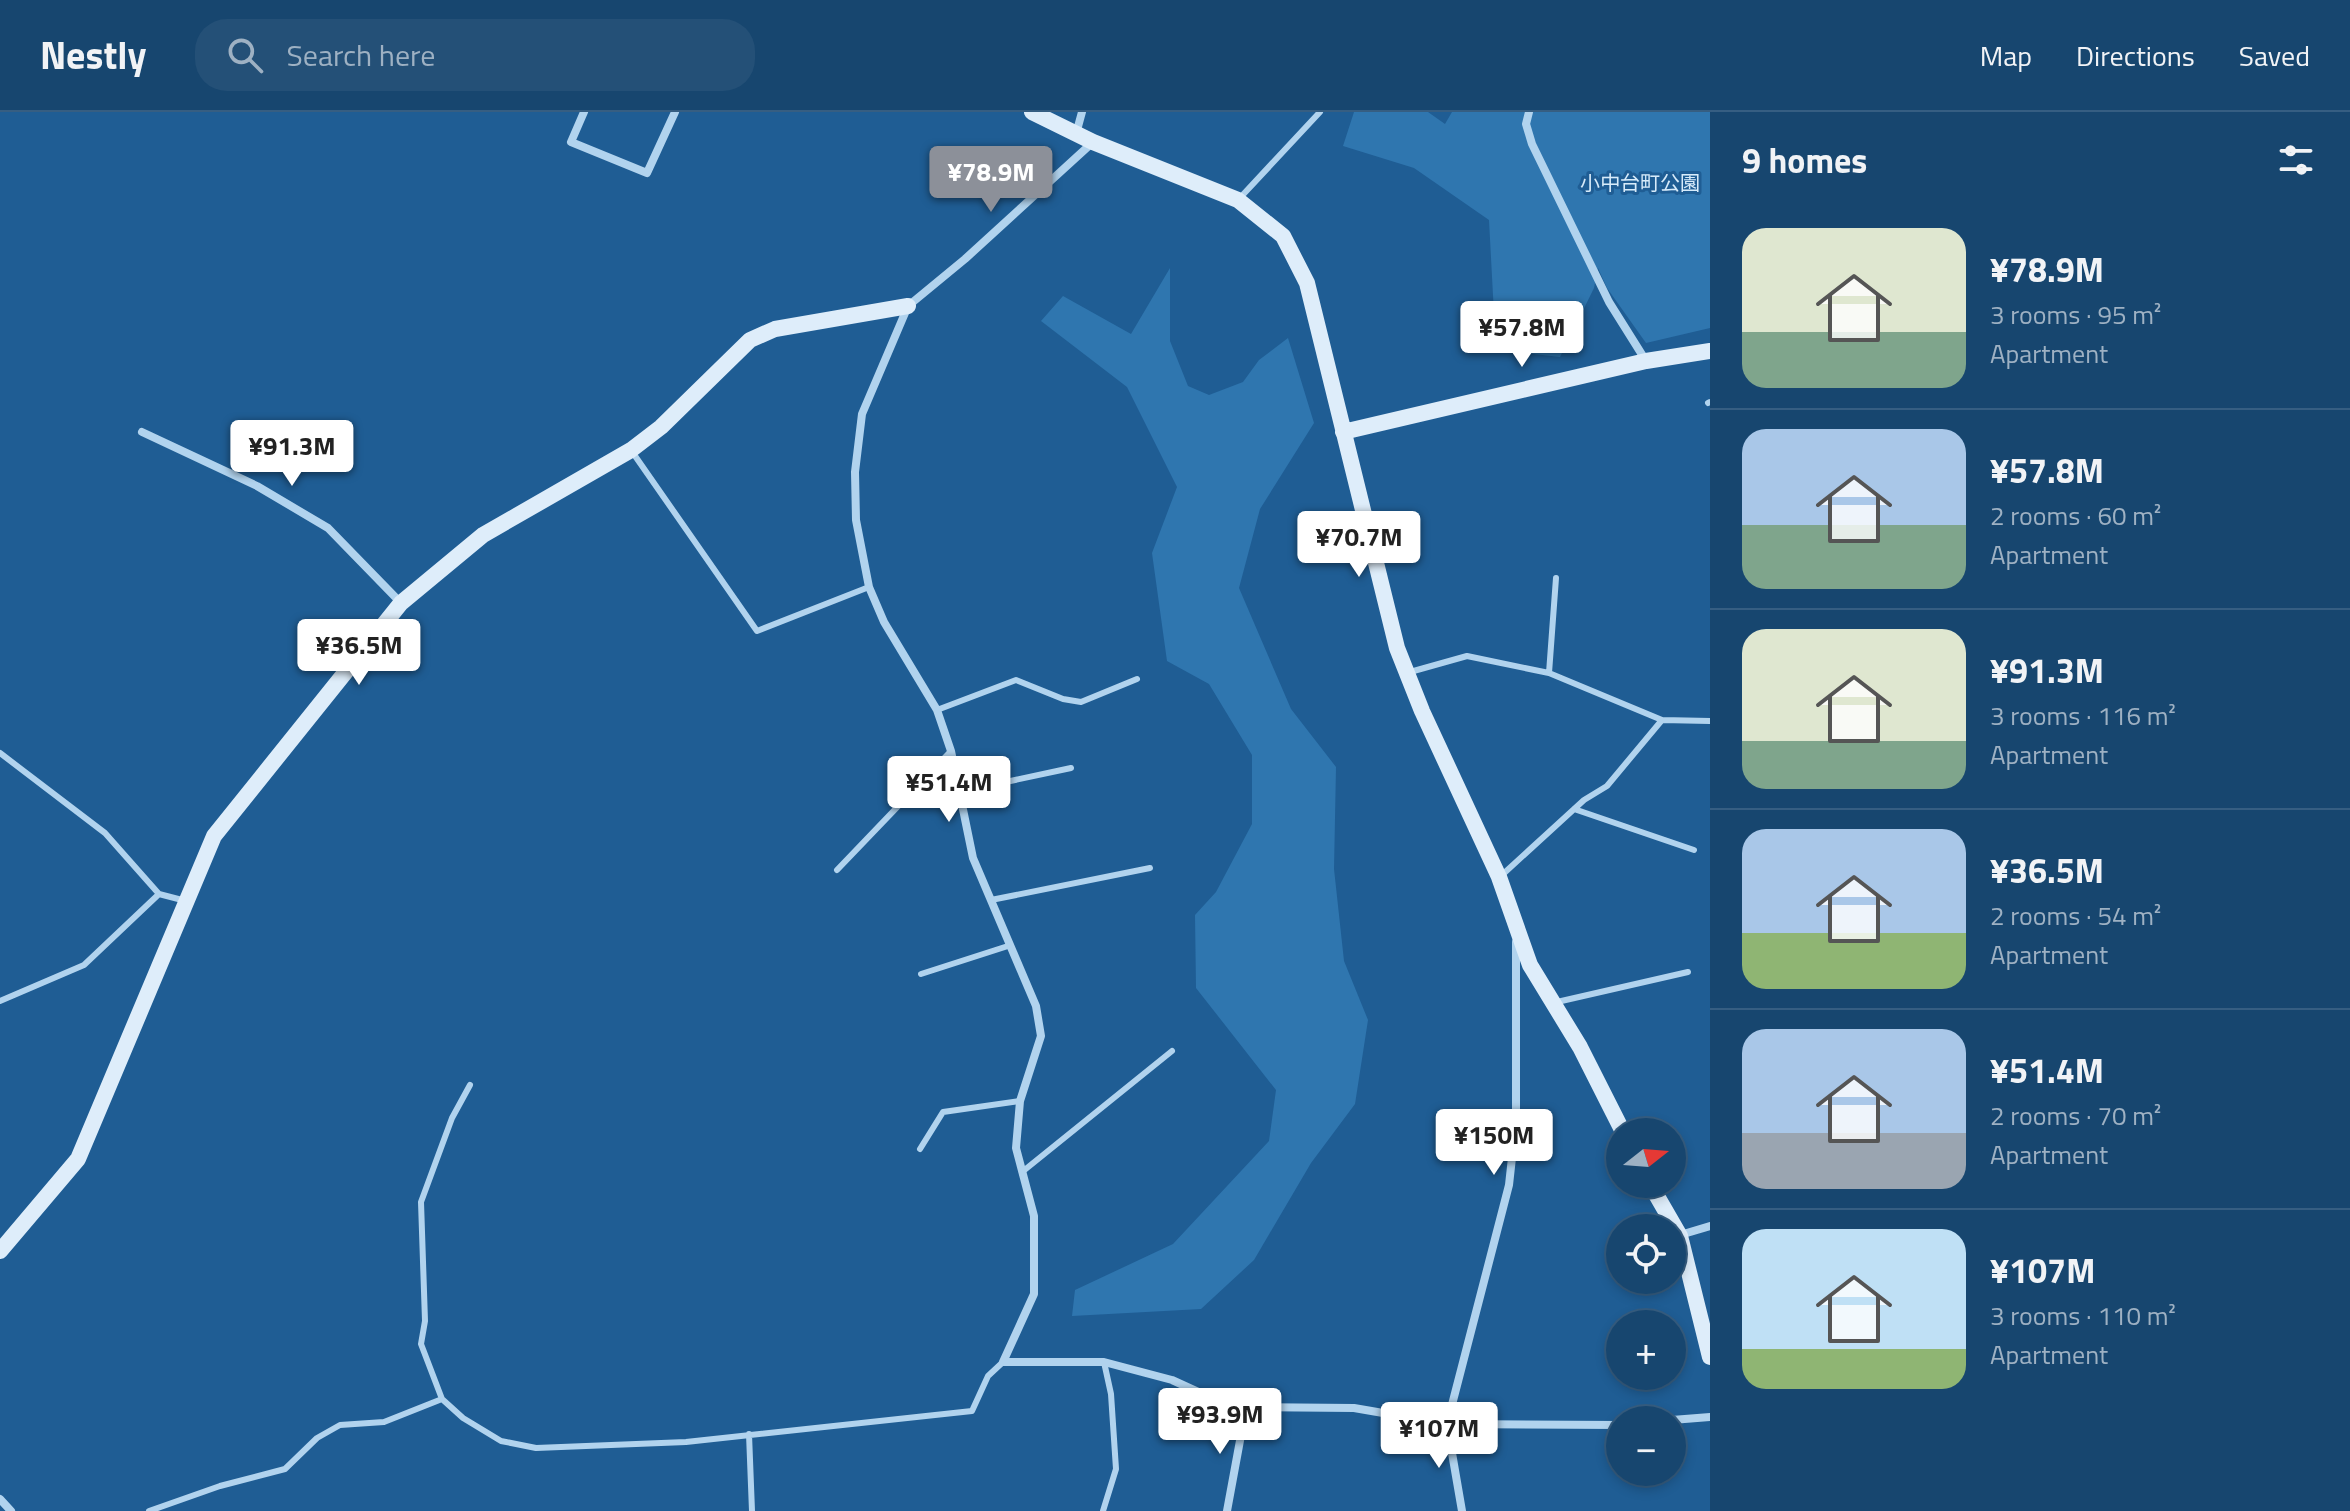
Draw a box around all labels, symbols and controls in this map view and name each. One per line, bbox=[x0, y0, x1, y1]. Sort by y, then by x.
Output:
search box bbox=[195, 19, 755, 91]
text: Nestly bbox=[40, 26, 147, 84]
text: Search here bbox=[287, 32, 435, 78]
icon: search bbox=[223, 33, 267, 77]
text: Map bbox=[1980, 34, 2032, 77]
text: Directions bbox=[2076, 34, 2195, 77]
text: Saved bbox=[2239, 34, 2310, 77]
text: 9 homes bbox=[1742, 134, 1867, 186]
icon: filters bbox=[2274, 138, 2318, 182]
pin: ¥78.9M bbox=[926, 146, 1056, 214]
text: ¥78.9M bbox=[947, 152, 1035, 191]
park label: 小中台町公園 bbox=[1580, 167, 1700, 198]
text: ¥78.9M bbox=[1990, 243, 2104, 295]
icon: home bbox=[1806, 260, 1902, 356]
text: 3 rooms · 95 m² bbox=[1990, 295, 2161, 334]
pin: ¥57.8M bbox=[1457, 301, 1587, 369]
text: ¥57.8M bbox=[1478, 307, 1566, 346]
text: Apartment bbox=[1990, 334, 2108, 373]
pin: ¥91.3M bbox=[227, 420, 357, 488]
text: ¥91.3M bbox=[248, 426, 336, 465]
text: ¥57.8M bbox=[1990, 444, 2104, 496]
icon: home bbox=[1806, 461, 1902, 557]
text: 2 rooms · 60 m² bbox=[1990, 496, 2161, 535]
pin: ¥70.7M bbox=[1294, 511, 1424, 579]
text: ¥70.7M bbox=[1315, 517, 1403, 556]
text: Apartment bbox=[1990, 535, 2108, 574]
pin: ¥36.5M bbox=[294, 619, 424, 687]
text: ¥36.5M bbox=[315, 625, 403, 664]
text: ¥91.3M bbox=[1990, 644, 2104, 696]
icon: home bbox=[1806, 661, 1902, 757]
text: 3 rooms · 116 m² bbox=[1990, 696, 2176, 735]
text: Apartment bbox=[1990, 735, 2108, 774]
pin: ¥51.4M bbox=[884, 756, 1014, 824]
text: ¥51.4M bbox=[905, 762, 993, 801]
text: ¥36.5M bbox=[1990, 844, 2104, 896]
icon: home bbox=[1806, 861, 1902, 957]
text: 2 rooms · 54 m² bbox=[1990, 896, 2161, 935]
text: Apartment bbox=[1990, 935, 2108, 974]
text: ¥51.4M bbox=[1990, 1044, 2104, 1096]
icon: home bbox=[1806, 1061, 1902, 1157]
text: 2 rooms · 70 m² bbox=[1990, 1096, 2161, 1135]
pin: ¥150M bbox=[1438, 1109, 1550, 1177]
text: ¥150M bbox=[1454, 1115, 1534, 1154]
north arrow bbox=[1606, 1118, 1686, 1198]
map controls bbox=[1606, 1118, 1686, 1486]
text: Apartment bbox=[1990, 1135, 2108, 1174]
button: locate bbox=[1606, 1214, 1686, 1294]
text: ¥107M bbox=[1990, 1244, 2095, 1296]
icon: home bbox=[1806, 1261, 1902, 1357]
text: 3 rooms · 110 m² bbox=[1990, 1296, 2176, 1335]
button: + bbox=[1606, 1310, 1686, 1390]
text: Apartment bbox=[1990, 1335, 2108, 1374]
pin: ¥93.9M bbox=[1155, 1388, 1285, 1456]
text: ¥93.9M bbox=[1176, 1394, 1264, 1433]
pin: ¥107M bbox=[1383, 1402, 1495, 1470]
button: − bbox=[1606, 1406, 1686, 1486]
text: ¥107M bbox=[1399, 1408, 1479, 1447]

